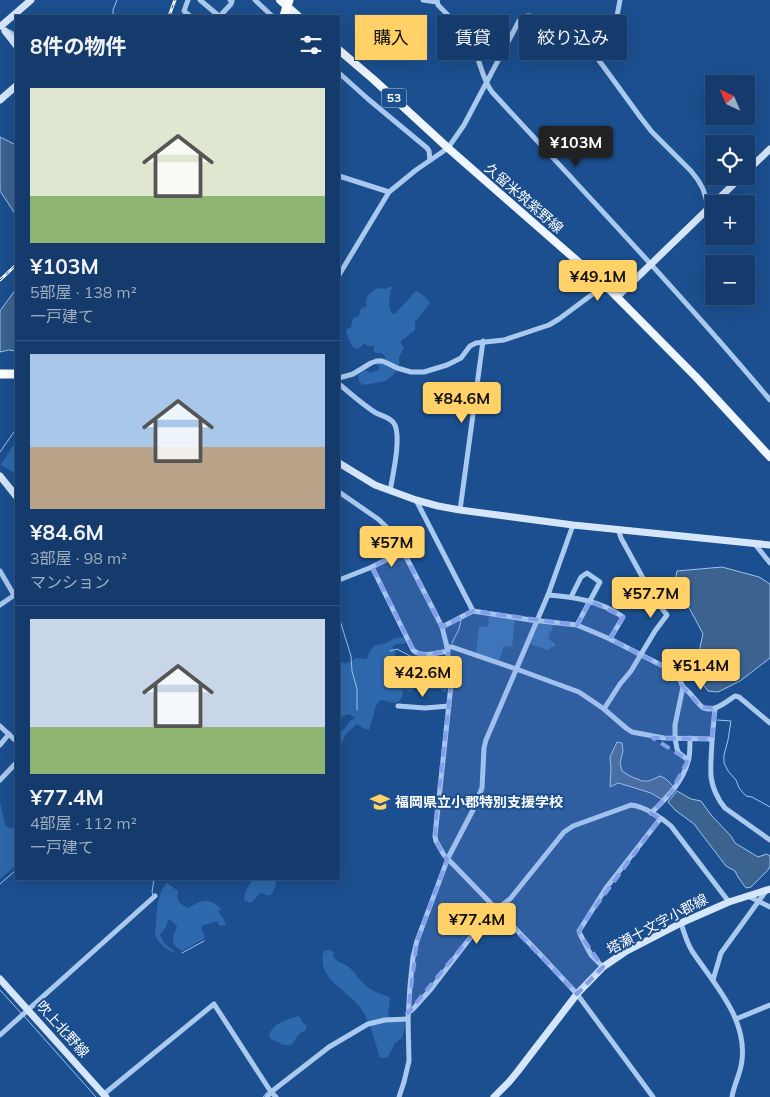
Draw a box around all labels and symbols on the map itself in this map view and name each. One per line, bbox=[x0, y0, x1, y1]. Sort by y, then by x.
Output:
north arrow bbox=[705, 75, 755, 125]
road number: 53 bbox=[382, 89, 406, 108]
pin: ¥103M bbox=[541, 126, 611, 168]
street label: 久留米筑紫野線 bbox=[481, 159, 567, 237]
pin: ¥49.1M bbox=[557, 260, 639, 302]
pin: ¥84.6M bbox=[421, 382, 503, 424]
pin: ¥57M bbox=[362, 526, 422, 568]
pin: ¥57.7M bbox=[610, 576, 692, 619]
pin: ¥51.4M bbox=[660, 648, 742, 691]
pin: ¥42.6M bbox=[382, 656, 464, 698]
school or university icon: 福岡県立小郡特別支援学校 bbox=[369, 791, 391, 813]
place label: 福岡県立小郡特別支援学校 bbox=[395, 793, 563, 811]
street label: 塔瀬十文字小郡線 bbox=[603, 890, 711, 958]
pin: ¥77.4M bbox=[436, 902, 518, 945]
street label: 吹上北野線 bbox=[33, 997, 93, 1061]

